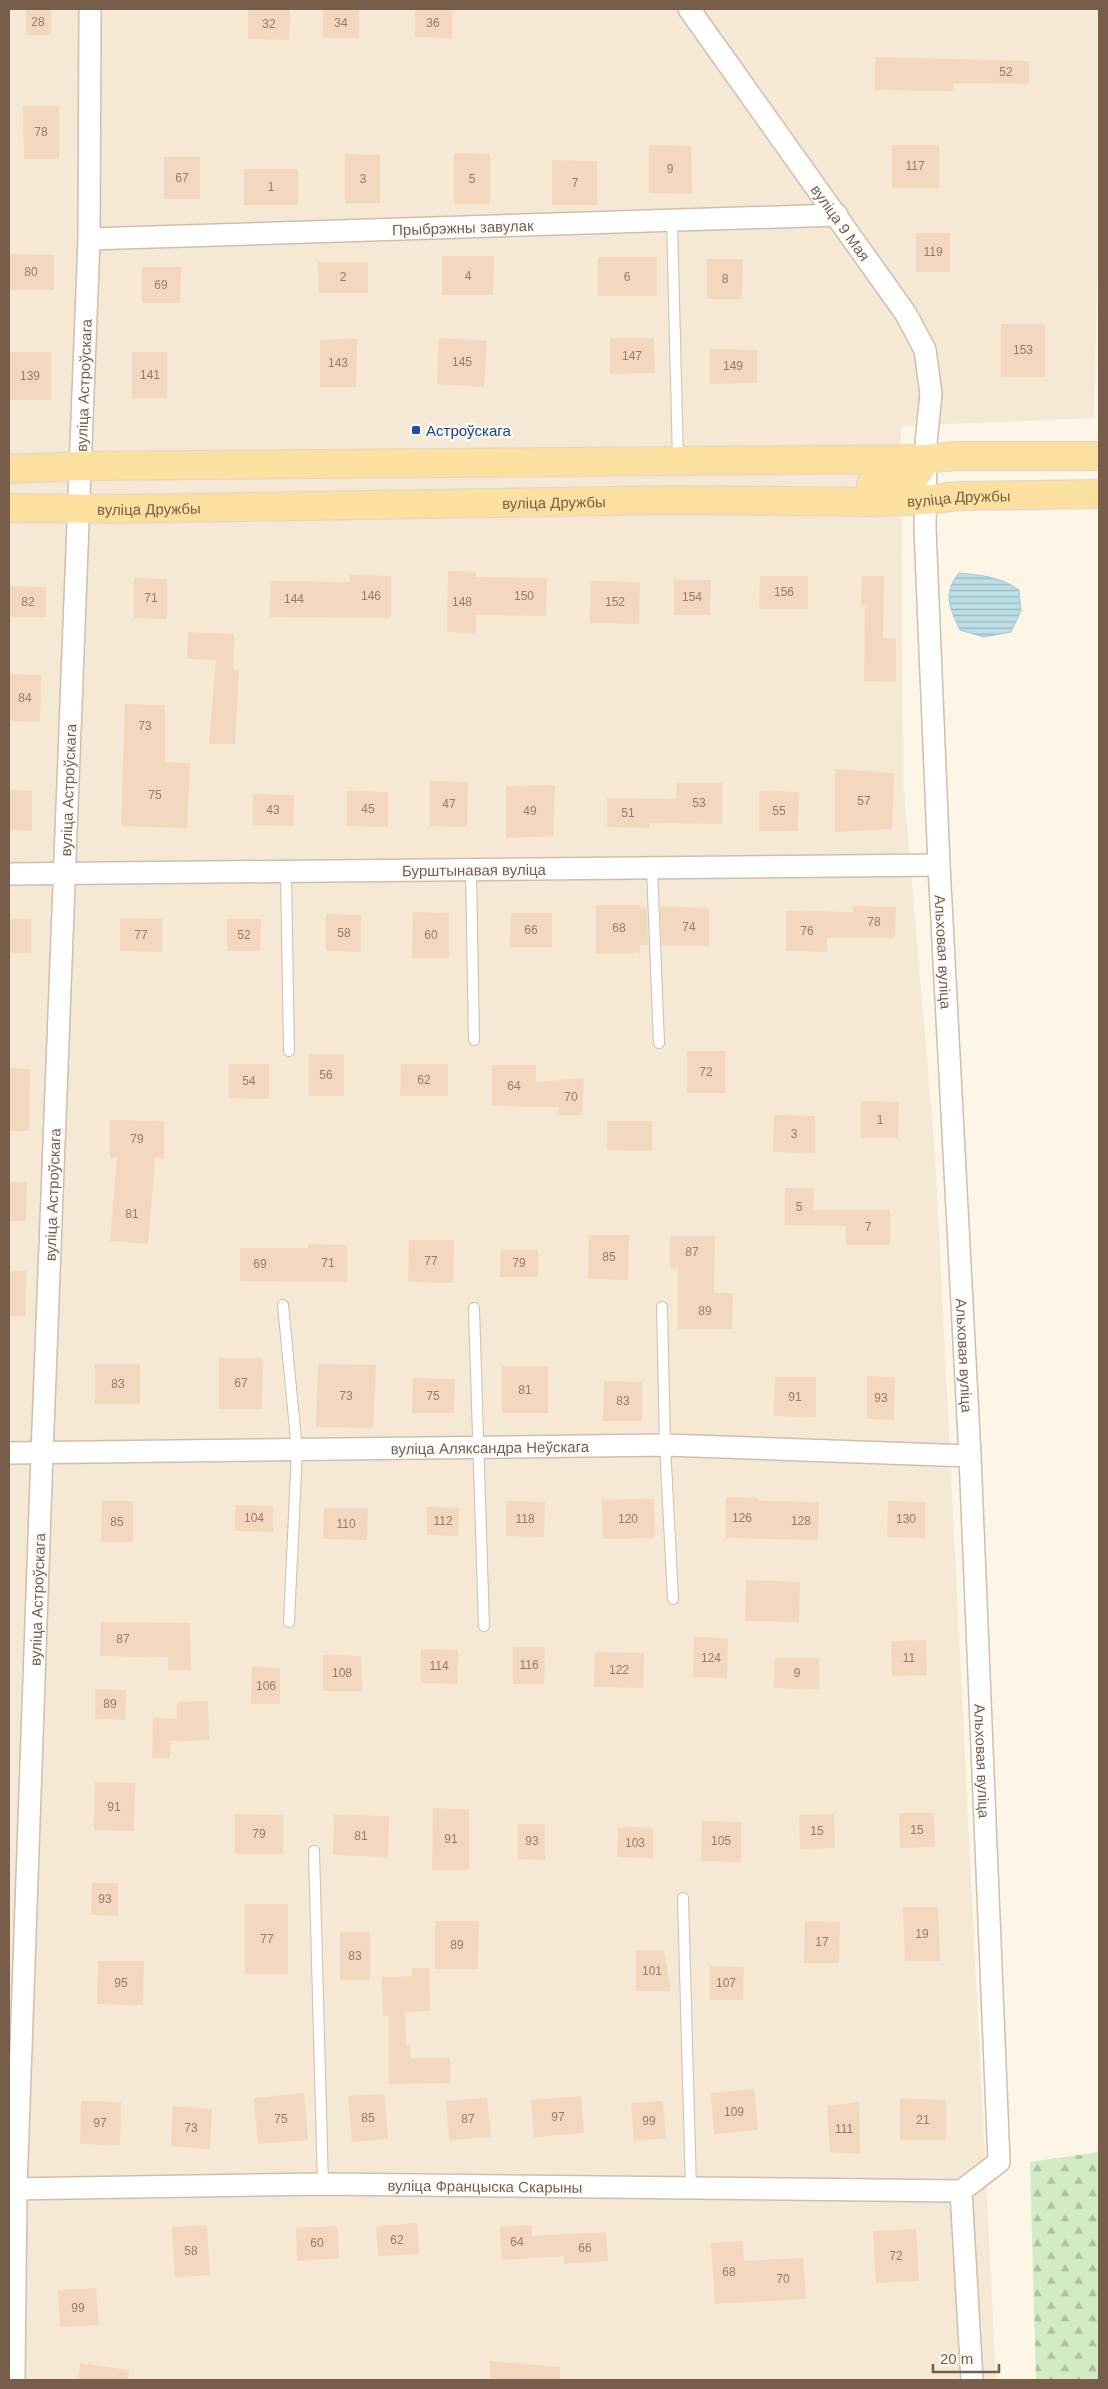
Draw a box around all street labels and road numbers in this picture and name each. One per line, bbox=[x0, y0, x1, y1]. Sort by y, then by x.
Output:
street label: вуліца 9 Мая bbox=[808, 181, 874, 264]
street label: Прыбрэжны завулак bbox=[392, 216, 534, 238]
street label: вуліца Астроўскага bbox=[72, 318, 94, 452]
street label: вуліца Дружбы bbox=[907, 487, 1011, 509]
street label: вуліца Дружбы bbox=[502, 493, 606, 511]
street label: вуліца Дружбы bbox=[97, 499, 201, 518]
street label: вуліца Астроўскага bbox=[57, 723, 79, 857]
street label: Бурштынавая вуліца bbox=[402, 860, 547, 879]
street label: Альховая вуліца bbox=[932, 894, 955, 1010]
street label: вуліца Астроўскага bbox=[41, 1127, 63, 1261]
street label: Альховая вуліца bbox=[953, 1298, 976, 1414]
street label: вуліца Аляксандра Неўскага bbox=[391, 1437, 590, 1457]
street label: вуліца Астроўскага bbox=[26, 1532, 48, 1666]
street label: Альховая вуліца bbox=[972, 1703, 993, 1819]
street label: вуліца Францыска Скарыны bbox=[387, 2176, 583, 2195]

